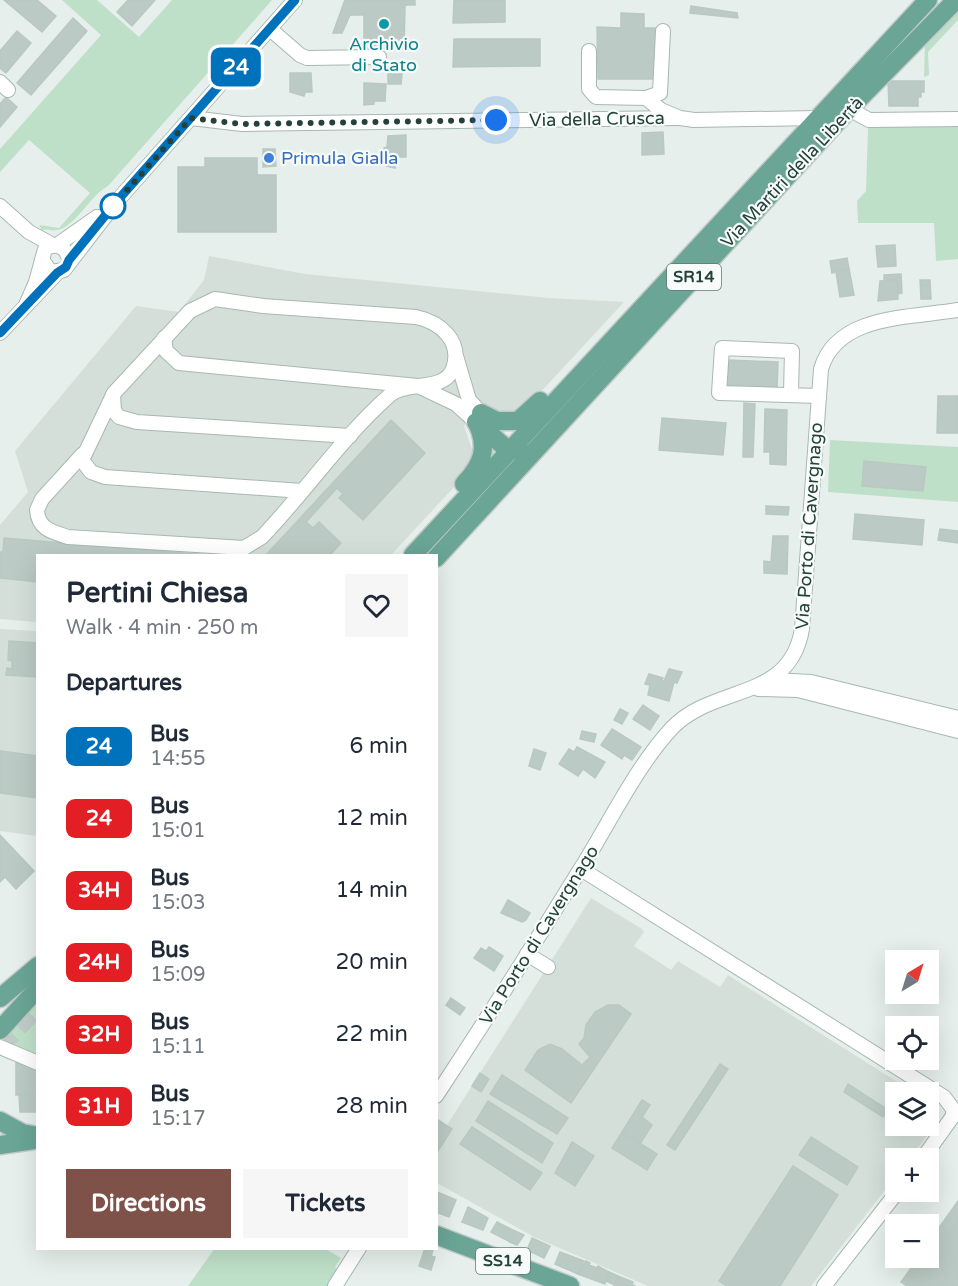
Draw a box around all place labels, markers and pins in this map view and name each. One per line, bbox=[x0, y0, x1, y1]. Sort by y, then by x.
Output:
marker: Archivio di Stato bbox=[377, 17, 391, 31]
place label: Archivio di Stato bbox=[349, 33, 419, 76]
place label: Primula Gialla bbox=[281, 147, 398, 169]
marker: Primula Gialla bbox=[262, 151, 276, 165]
unlabelled marker bbox=[100, 193, 126, 219]

